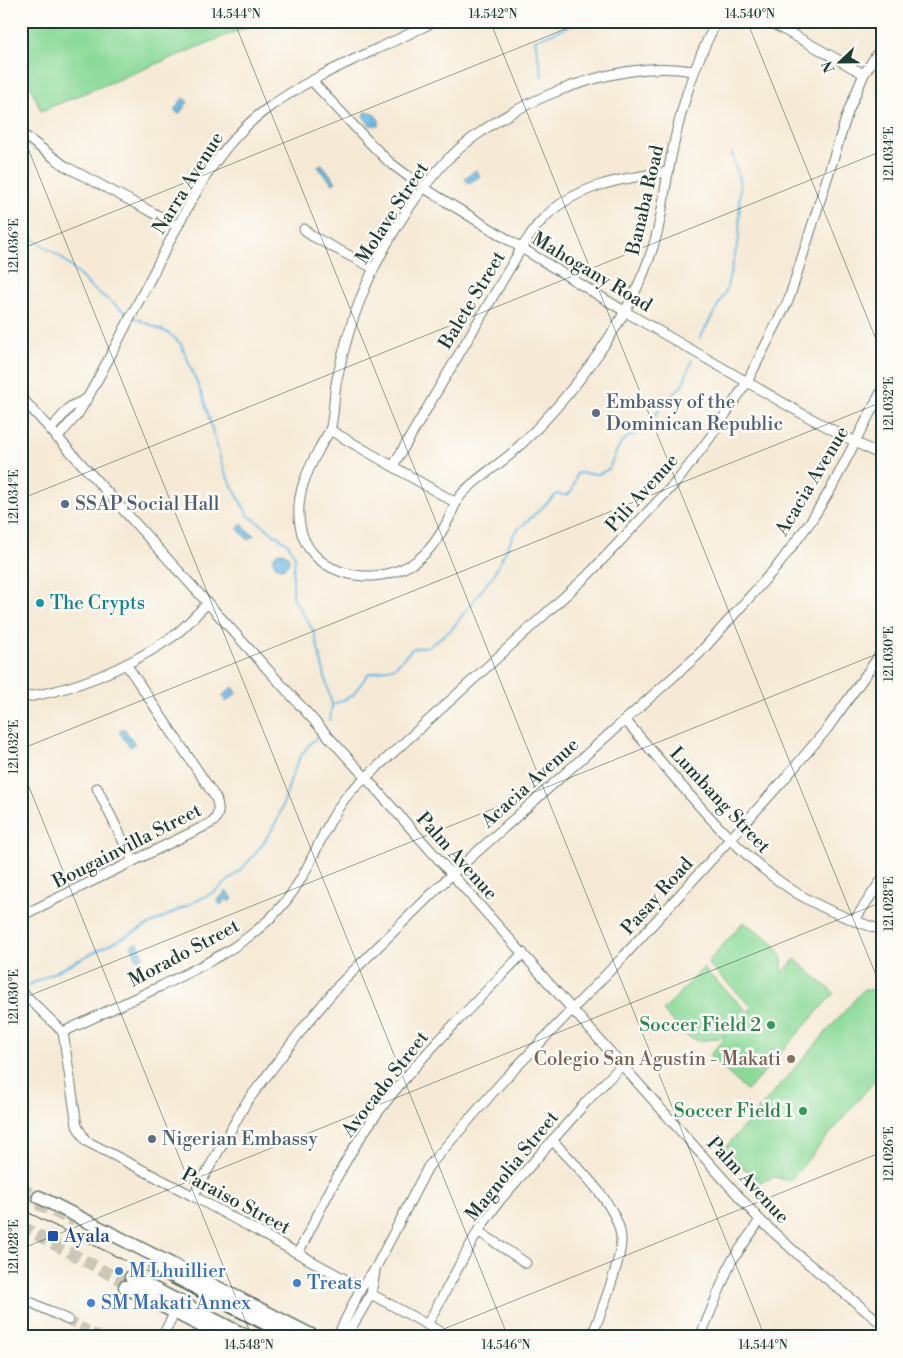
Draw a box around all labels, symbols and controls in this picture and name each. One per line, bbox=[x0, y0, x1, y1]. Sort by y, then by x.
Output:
text: 14.544°N bbox=[211, 7, 261, 22]
text: 14.542°N bbox=[469, 7, 517, 22]
text: 14.540°N bbox=[725, 7, 775, 22]
north arrow bbox=[816, 38, 866, 88]
text: N bbox=[818, 58, 839, 75]
text: 121.034°E bbox=[882, 126, 897, 182]
street label: Narra Avenue bbox=[147, 127, 229, 239]
street label: Banaba Road bbox=[620, 142, 669, 258]
street label: Molave Street bbox=[350, 157, 434, 269]
text: 121.036°E bbox=[7, 219, 22, 273]
street label: Mahogany Road bbox=[527, 227, 657, 317]
street label: Balete Street bbox=[433, 246, 511, 354]
text: 121.032°E bbox=[882, 377, 897, 431]
place label: Embassy of the Dominican Republic bbox=[606, 390, 783, 436]
marker: Embassy of the Dominican Republic bbox=[590, 407, 602, 419]
street label: Acacia Avenue bbox=[769, 422, 854, 541]
street label: Pili Avenue bbox=[600, 449, 684, 537]
text: 121.034°E bbox=[7, 469, 22, 525]
place label: SSAP Social Hall bbox=[75, 492, 220, 516]
marker: SSAP Social Hall bbox=[59, 498, 71, 510]
place label: The Crypts bbox=[50, 591, 145, 615]
marker: The Crypts bbox=[34, 597, 46, 609]
text: 121.030°E bbox=[882, 626, 897, 682]
text: 121.032°E bbox=[7, 720, 22, 774]
street label: Acacia Avenue bbox=[475, 733, 584, 834]
street label: Lumbang Street bbox=[664, 742, 776, 859]
street label: Bougainvilla Street bbox=[48, 798, 206, 894]
street label: Palm Avenue bbox=[411, 807, 503, 905]
street label: Pasay Road bbox=[616, 852, 698, 940]
text: 121.028°E bbox=[882, 876, 897, 932]
street label: Morado Street bbox=[124, 914, 244, 992]
text: 121.030°E bbox=[7, 969, 22, 1025]
place label: Soccer Field 2 bbox=[639, 1013, 761, 1037]
marker: Soccer Field 2 bbox=[765, 1019, 777, 1031]
street label: Avocado Street bbox=[336, 1026, 434, 1143]
place label: Colegio San Agustin - Makati bbox=[534, 1047, 781, 1071]
marker: Colegio San Agustin - Makati bbox=[785, 1053, 797, 1065]
place label: Soccer Field 1 bbox=[674, 1099, 793, 1123]
marker: Soccer Field 1 bbox=[797, 1105, 809, 1117]
street label: Magnolia Street bbox=[460, 1106, 564, 1226]
place label: Nigerian Embassy bbox=[162, 1127, 319, 1151]
text: 121.026°E bbox=[882, 1127, 897, 1182]
street label: Palm Avenue bbox=[702, 1131, 794, 1229]
marker: Nigerian Embassy bbox=[146, 1133, 158, 1145]
street label: Paraiso Street bbox=[177, 1162, 295, 1240]
text: 121.028°E bbox=[7, 1219, 22, 1275]
place label: Ayala bbox=[63, 1224, 110, 1248]
marker: Ayala bbox=[46, 1229, 60, 1243]
place label: M Lhuillier bbox=[129, 1259, 226, 1283]
marker: M Lhuillier bbox=[113, 1265, 125, 1277]
place label: Treats bbox=[307, 1271, 362, 1295]
marker: Treats bbox=[291, 1277, 303, 1289]
place label: SM Makati Annex bbox=[101, 1291, 251, 1315]
marker: SM Makati Annex bbox=[85, 1297, 97, 1309]
text: 14.548°N bbox=[224, 1338, 274, 1353]
text: 14.546°N bbox=[481, 1338, 531, 1353]
text: 14.544°N bbox=[738, 1338, 788, 1353]

